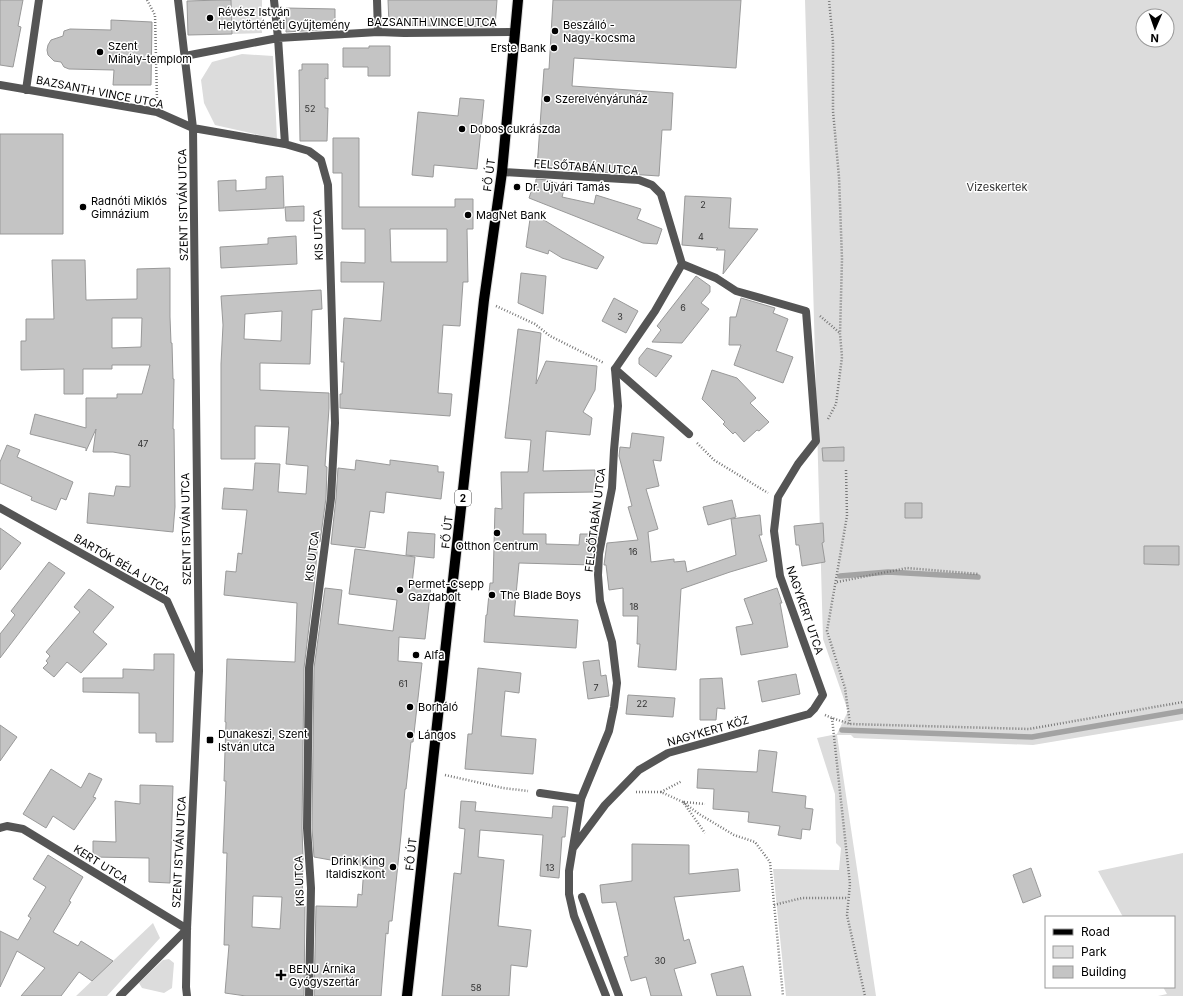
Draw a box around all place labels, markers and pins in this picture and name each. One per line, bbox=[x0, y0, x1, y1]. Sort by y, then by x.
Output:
place label: Révész István Helytörténeti Gyűjtemény bbox=[218, 5, 350, 32]
marker: Révész István Helytörténeti Gyűjtemény bbox=[205, 13, 215, 23]
place label: Beszálló - Nagy-kocsma bbox=[563, 18, 635, 45]
marker: Beszálló - Nagy-kocsma bbox=[550, 26, 560, 36]
place label: Szent Mihály-templom bbox=[108, 39, 192, 66]
place label: Erste Bank bbox=[491, 41, 546, 55]
marker: Erste Bank bbox=[549, 43, 559, 53]
marker: Szent Mihály-templom bbox=[95, 47, 105, 57]
place label: Szerelvényáruház bbox=[555, 92, 648, 106]
marker: Szerelvényáruház bbox=[542, 94, 552, 104]
place label: Dobos cukrászda bbox=[470, 122, 561, 136]
marker: Dobos cukrászda bbox=[457, 124, 467, 134]
place label: Dr. Újvári Tamás bbox=[525, 180, 610, 194]
marker: Dr. Újvári Tamás bbox=[512, 182, 522, 192]
place label: Radnóti Miklós Gimnázium bbox=[91, 194, 167, 221]
marker: Radnóti Miklós Gimnázium bbox=[78, 202, 88, 212]
place label: MagNet Bank bbox=[476, 208, 546, 222]
marker: MagNet Bank bbox=[463, 210, 473, 220]
marker: Otthon Centrum bbox=[492, 528, 502, 538]
place label: Otthon Centrum bbox=[456, 539, 538, 553]
place label: Permet-Csepp Gazdabolt bbox=[408, 577, 484, 604]
marker: Permet-Csepp Gazdabolt bbox=[395, 585, 405, 595]
place label: The Blade Boys bbox=[500, 588, 581, 602]
marker: The Blade Boys bbox=[487, 590, 497, 600]
place label: Alfa bbox=[424, 648, 444, 662]
marker: Alfa bbox=[411, 650, 421, 660]
place label: Borháló bbox=[418, 700, 458, 714]
marker: Borháló bbox=[405, 702, 415, 712]
place label: Dunakeszi, Szent István utca bbox=[218, 727, 308, 754]
place label: Lángos bbox=[418, 728, 456, 742]
marker: Lángos bbox=[405, 730, 415, 740]
marker: Dunakeszi, Szent István utca bbox=[205, 735, 215, 745]
place label: Drink King Italdiszkont bbox=[326, 854, 385, 881]
marker: Drink King Italdiszkont bbox=[388, 862, 398, 872]
place label: BENU Árnika Gyógyszertár bbox=[289, 962, 359, 989]
marker: BENU Árnika Gyógyszertár bbox=[276, 970, 286, 980]

